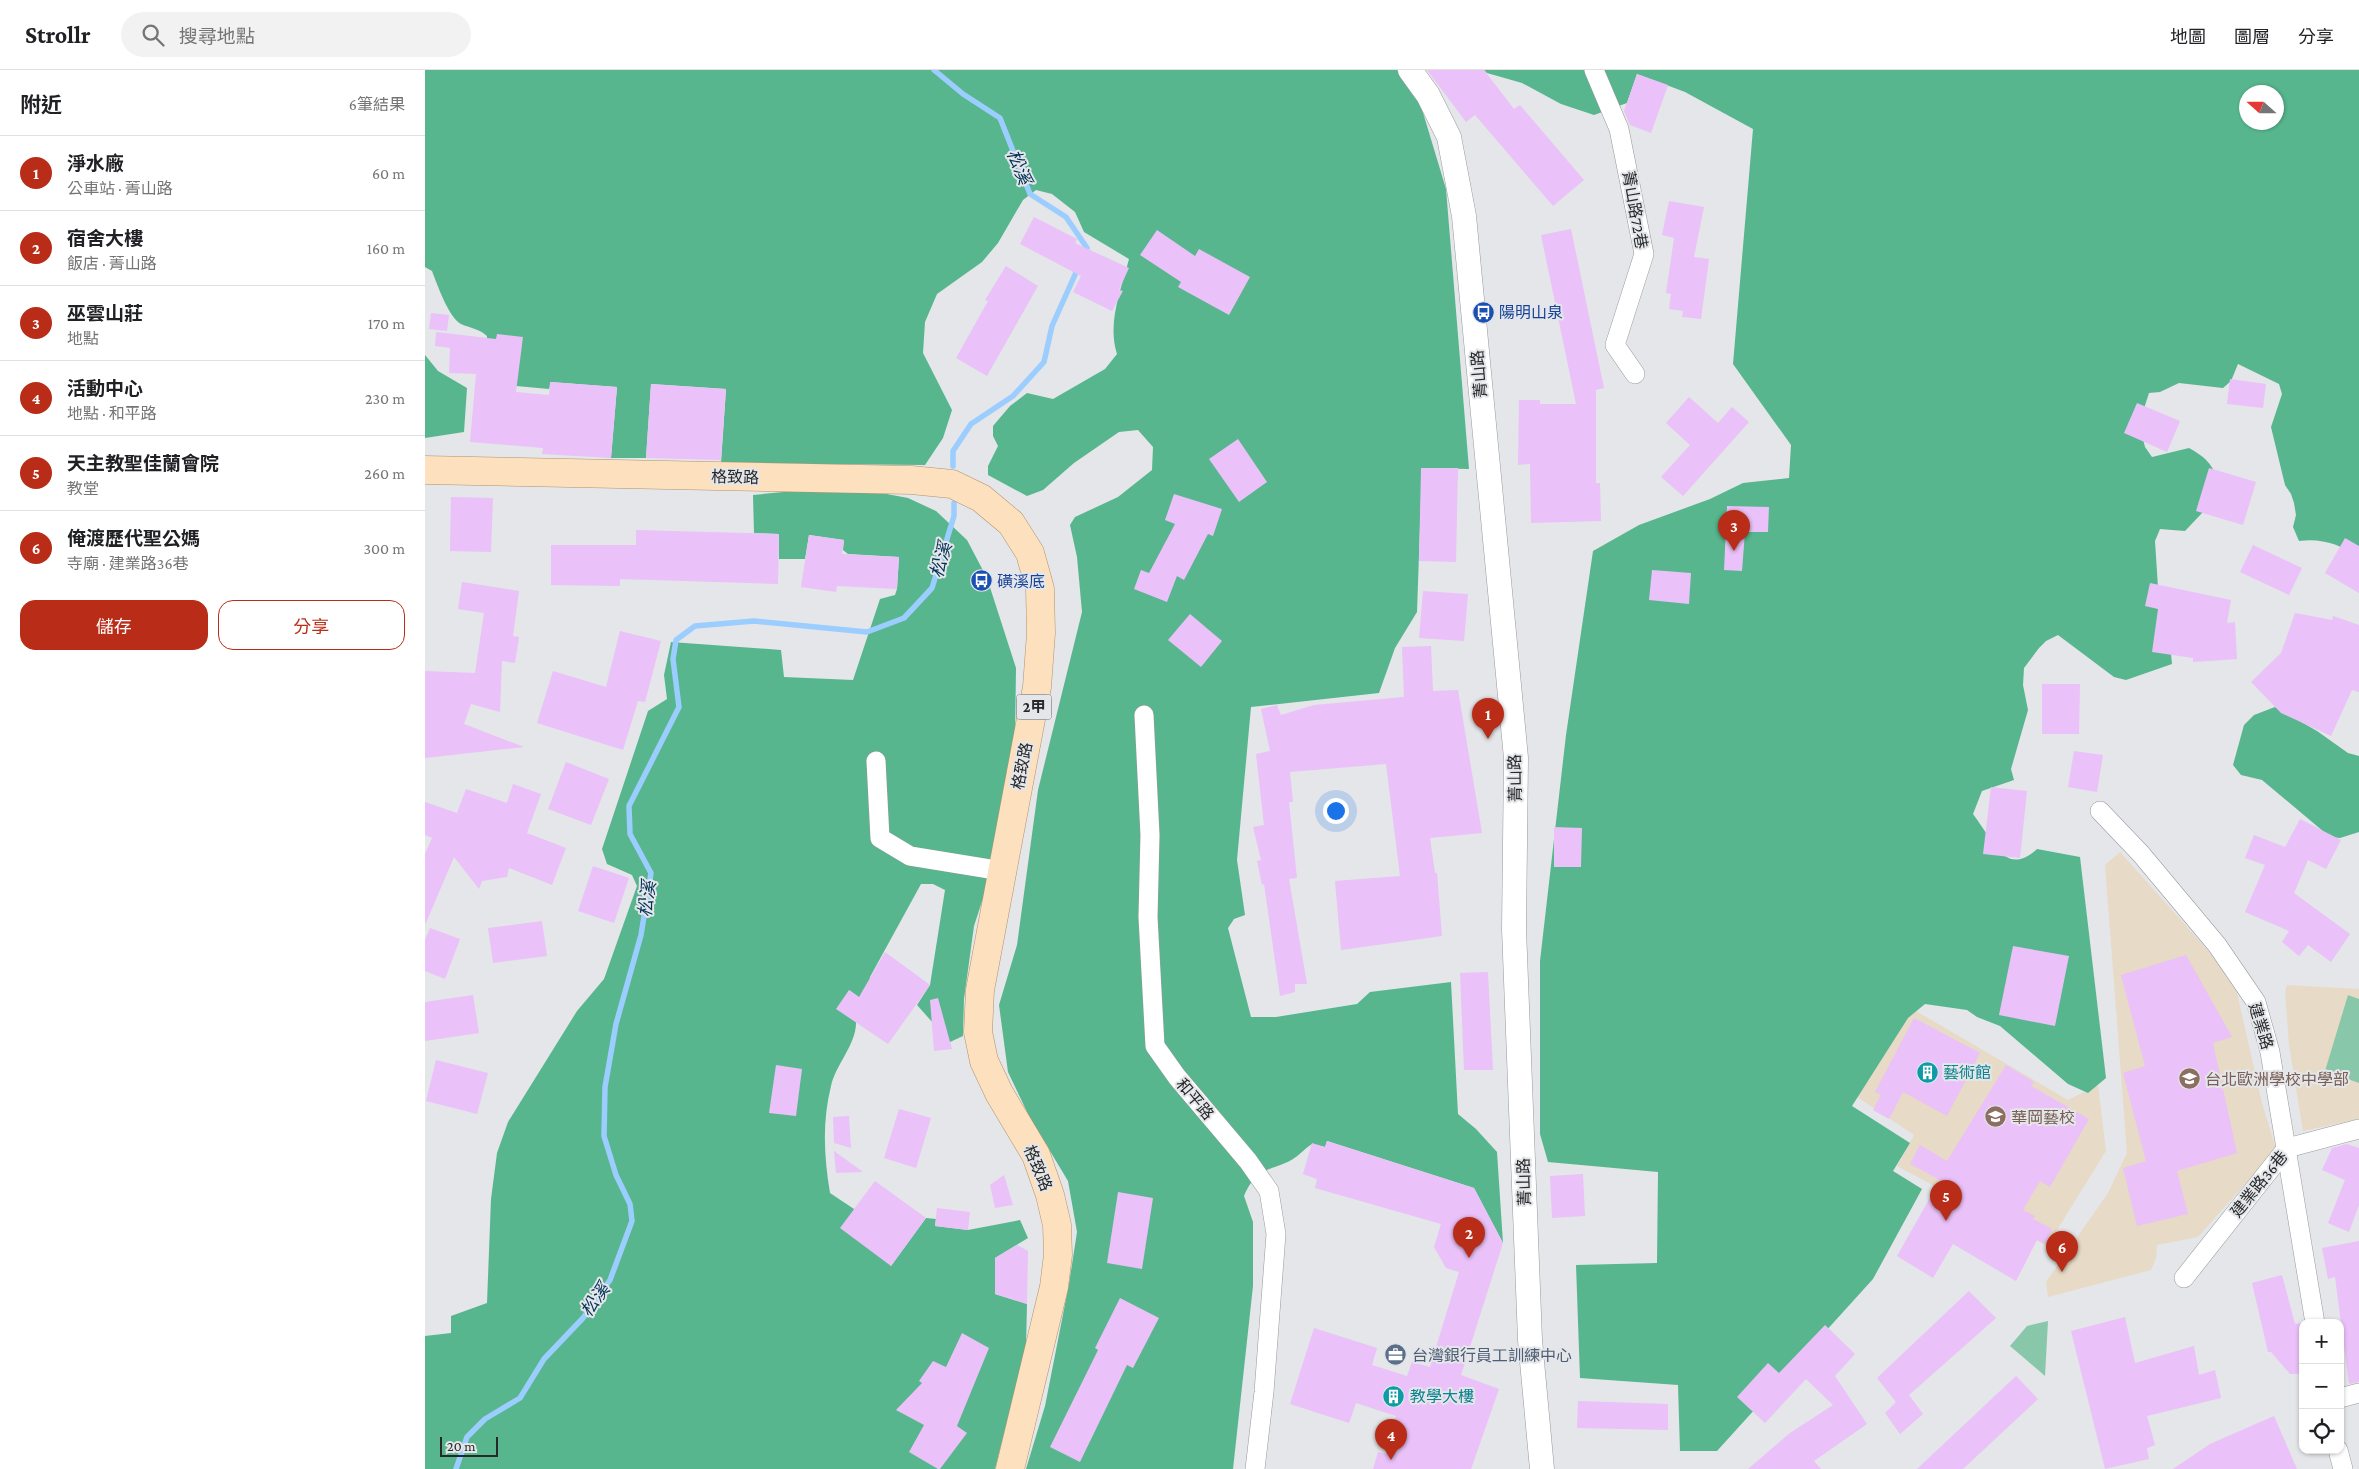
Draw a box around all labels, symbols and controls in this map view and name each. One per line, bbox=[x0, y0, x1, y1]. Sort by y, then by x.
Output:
search box bbox=[121, 12, 471, 57]
text: Strollr bbox=[25, 21, 91, 48]
icon: search bbox=[139, 21, 167, 49]
text: 搜尋地點 bbox=[179, 26, 255, 47]
text: 地圖 bbox=[2170, 27, 2206, 47]
text: 圖層 bbox=[2234, 27, 2270, 47]
text: 分享 bbox=[2298, 27, 2334, 47]
north arrow bbox=[2239, 85, 2284, 130]
text: 附近 bbox=[20, 93, 62, 117]
text: 6筆結果 bbox=[349, 96, 405, 113]
water label: 松溪 bbox=[1003, 147, 1036, 190]
text: 淨水廠 bbox=[67, 153, 124, 174]
text: 1 bbox=[33, 165, 39, 182]
text: 60 m bbox=[372, 165, 405, 182]
street label: 菁山路72巷 bbox=[1620, 170, 1650, 250]
text: 公車站 · 菁山路 bbox=[67, 180, 173, 197]
text: 宿舍大樓 bbox=[67, 228, 143, 249]
text: 2 bbox=[32, 240, 40, 257]
text: 160 m bbox=[367, 240, 405, 257]
text: 飯店 · 菁山路 bbox=[67, 255, 157, 272]
bus stop icon: 陽明山泉 bbox=[1471, 300, 1495, 324]
text: 巫雲山莊 bbox=[67, 303, 143, 324]
place label: 陽明山泉 bbox=[1499, 304, 1563, 321]
text: 3 bbox=[32, 315, 40, 332]
text: 170 m bbox=[368, 315, 405, 332]
text: 地點 bbox=[67, 330, 99, 347]
street label: 菁山路 bbox=[1468, 349, 1490, 399]
text: 活動中心 bbox=[67, 378, 143, 399]
text: 4 bbox=[32, 390, 40, 407]
text: 230 m bbox=[365, 390, 405, 407]
text: 地點 · 和平路 bbox=[67, 405, 157, 422]
text: 天主教聖佳蘭會院 bbox=[67, 453, 219, 474]
text: 5 bbox=[32, 465, 40, 482]
text: 260 m bbox=[364, 465, 405, 482]
street label: 格致路 bbox=[711, 468, 759, 486]
text: 教堂 bbox=[67, 480, 99, 497]
pin: 3 bbox=[1718, 510, 1750, 551]
text: 俺渡歷代聖公媽 bbox=[67, 528, 200, 549]
water label: 松溪 bbox=[926, 537, 956, 580]
text: 6 bbox=[32, 540, 40, 557]
text: 300 m bbox=[363, 540, 405, 557]
text: 寺廟 · 建業路36巷 bbox=[67, 555, 189, 572]
bus stop icon: 磺溪底 bbox=[969, 569, 993, 593]
place label: 磺溪底 bbox=[997, 573, 1045, 590]
button: 儲存 bbox=[20, 600, 208, 650]
button: 分享 bbox=[218, 600, 405, 650]
road number: 2甲 bbox=[1017, 694, 1051, 720]
pin: 1 bbox=[1472, 698, 1504, 739]
street label: 格致路 bbox=[1009, 741, 1035, 791]
street label: 菁山路 bbox=[1506, 754, 1524, 802]
your location bbox=[1323, 798, 1349, 824]
water label: 松溪 bbox=[635, 877, 660, 918]
street label: 建業路 bbox=[2246, 1001, 2276, 1051]
building icon: 藝術館 bbox=[1915, 1060, 1939, 1084]
place label: 藝術館 bbox=[1943, 1064, 1991, 1081]
school or university icon: 台北歐洲學校中學部 bbox=[2177, 1067, 2201, 1091]
place label: 台北歐洲學校中學部 bbox=[2205, 1071, 2349, 1088]
street label: 和平路 bbox=[1173, 1075, 1217, 1123]
school or university icon: 華岡藝校 bbox=[1983, 1105, 2007, 1129]
place label: 華岡藝校 bbox=[2011, 1109, 2075, 1126]
street label: 格致路 bbox=[1021, 1143, 1055, 1193]
street label: 建業路36巷 bbox=[2227, 1148, 2291, 1220]
street label: 菁山路 bbox=[1515, 1158, 1533, 1206]
pin: 5 bbox=[1930, 1180, 1962, 1221]
pin: 2 bbox=[1453, 1217, 1485, 1258]
pin: 6 bbox=[2046, 1231, 2078, 1272]
water label: 松溪 bbox=[576, 1277, 615, 1320]
map controls bbox=[2299, 1319, 2344, 1454]
button: + bbox=[2299, 1319, 2344, 1364]
office icon: 台灣銀行員工訓練中心 bbox=[1384, 1343, 1408, 1367]
place label: 台灣銀行員工訓練中心 bbox=[1412, 1347, 1572, 1364]
button: − bbox=[2299, 1364, 2344, 1409]
building icon: 教學大樓 bbox=[1382, 1384, 1406, 1408]
place label: 教學大樓 bbox=[1410, 1388, 1474, 1405]
button: locate bbox=[2299, 1409, 2344, 1454]
pin: 4 bbox=[1375, 1419, 1407, 1460]
scale bar bbox=[440, 1434, 497, 1457]
text: 20 m bbox=[447, 1438, 475, 1454]

